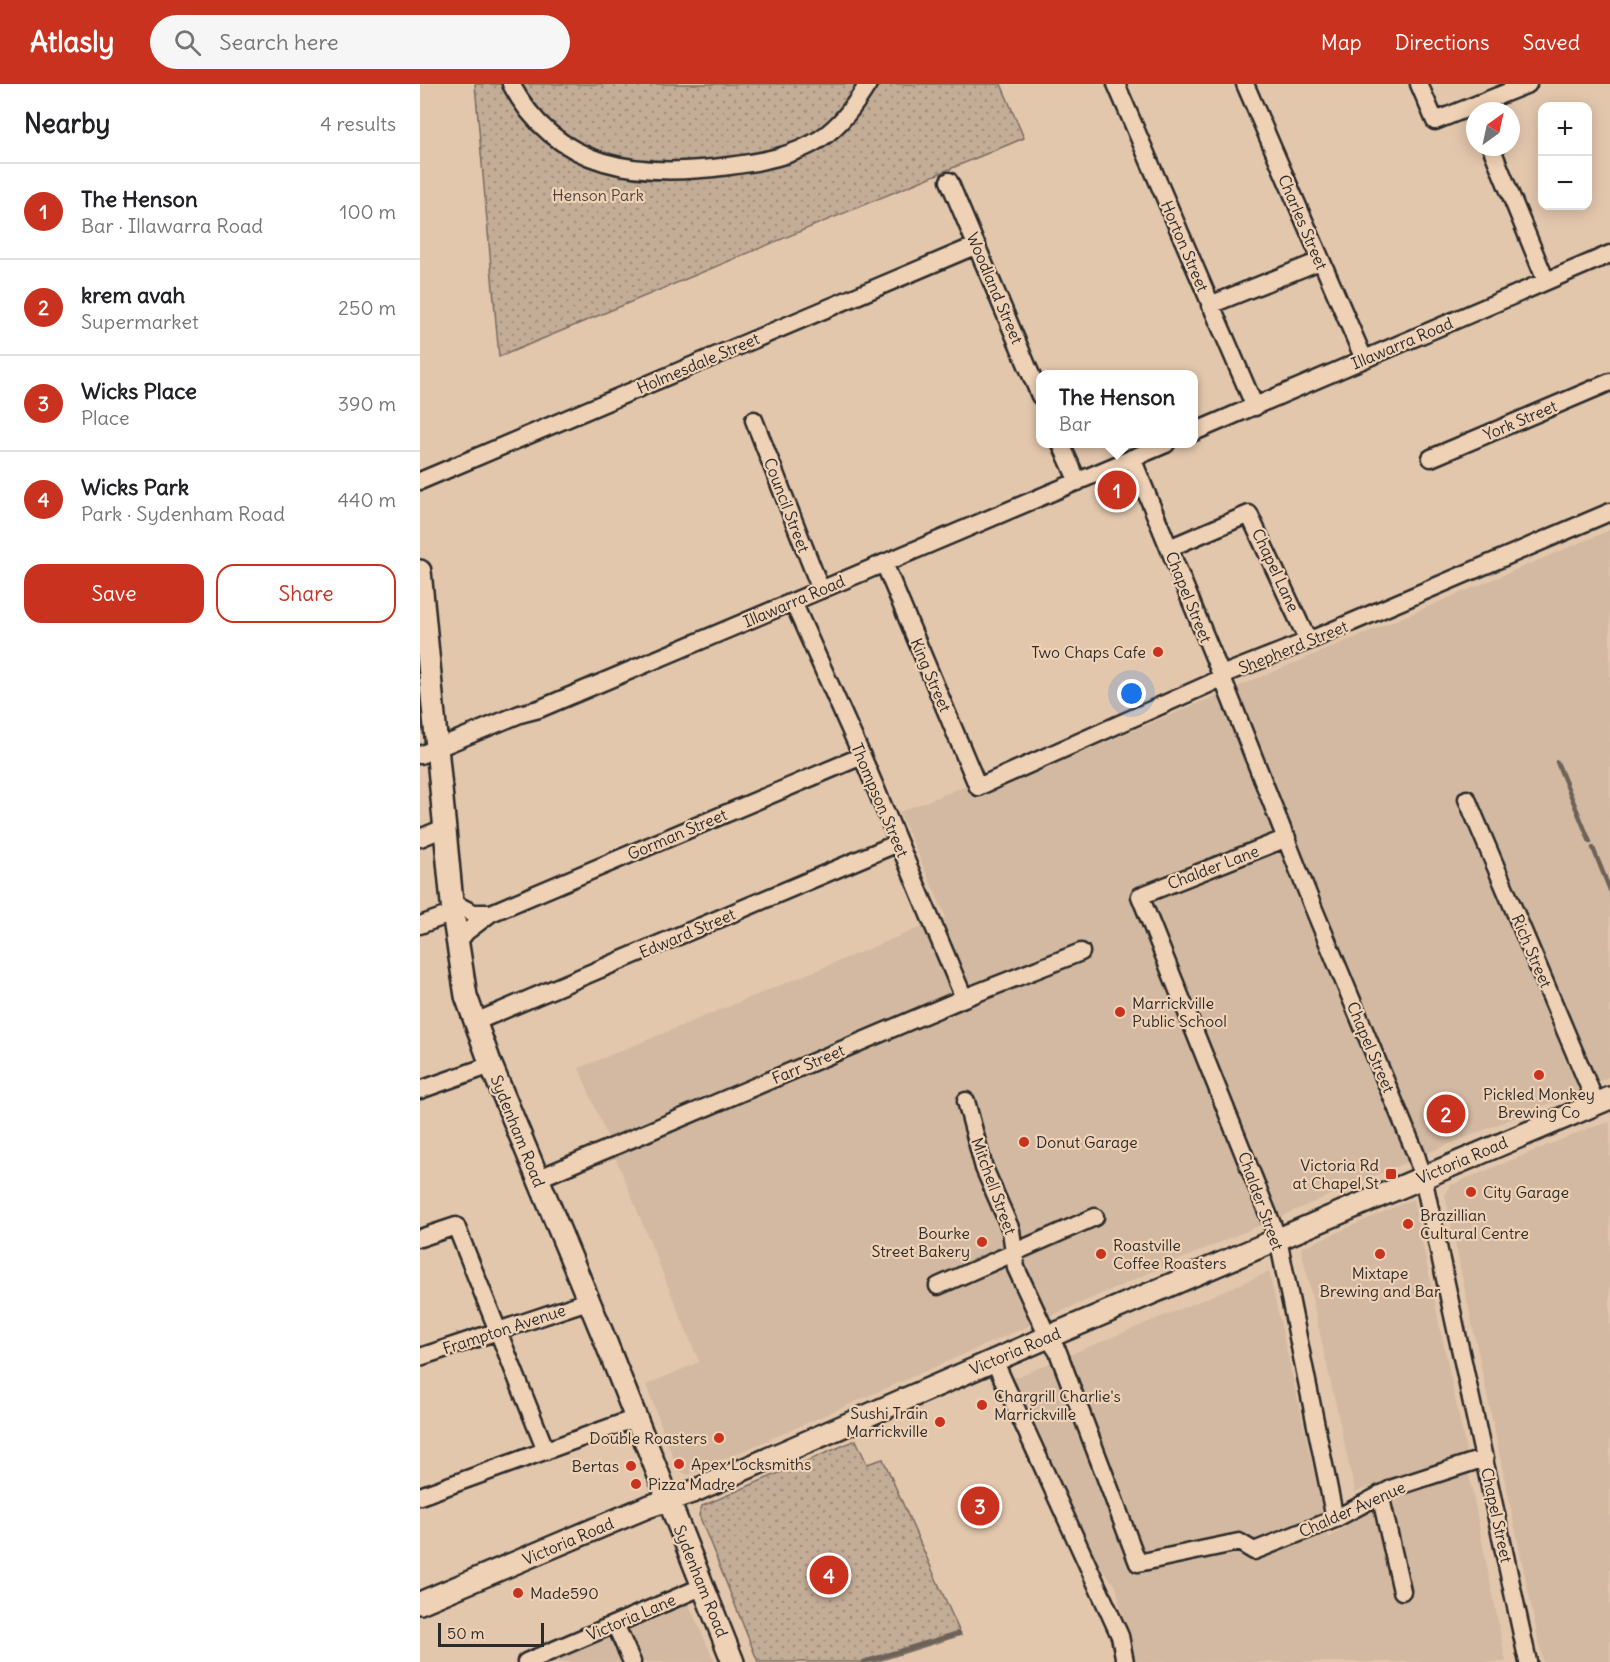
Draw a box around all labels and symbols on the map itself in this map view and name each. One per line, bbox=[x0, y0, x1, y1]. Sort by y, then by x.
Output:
north arrow bbox=[1466, 102, 1520, 156]
street label: Charles Street bbox=[1274, 171, 1332, 273]
park label: Henson Park bbox=[552, 185, 644, 205]
street label: Horton Street bbox=[1157, 197, 1213, 295]
street label: Woodland Street bbox=[962, 229, 1028, 347]
street label: Illawarra Road bbox=[1348, 313, 1456, 373]
street label: Holmesdale Street bbox=[634, 328, 763, 398]
street label: York Street bbox=[1480, 395, 1560, 444]
street label: Council Street bbox=[760, 455, 814, 556]
pin: 1 bbox=[1098, 468, 1136, 512]
street label: Chapel Lane bbox=[1248, 525, 1304, 615]
street label: Chapel Street bbox=[1162, 548, 1217, 646]
street label: Illawarra Road bbox=[740, 571, 848, 631]
street label: Shepherd Street bbox=[1235, 616, 1351, 678]
street label: King Street bbox=[907, 635, 956, 715]
place label: Two Chaps Cafe bbox=[1031, 642, 1146, 662]
marker: Two Chaps Cafe bbox=[1151, 645, 1165, 659]
your location bbox=[1117, 679, 1146, 708]
street label: Thompson Street bbox=[847, 740, 913, 861]
street label: Gorman Street bbox=[624, 804, 730, 864]
street label: Chalder Lane bbox=[1164, 840, 1262, 894]
street label: Edward Street bbox=[636, 904, 739, 962]
street label: Rich Street bbox=[1508, 911, 1557, 991]
place label: Marrickville Public School bbox=[1132, 993, 1227, 1031]
street label: Chapel Street bbox=[1343, 999, 1399, 1096]
marker: Marrickville Public School bbox=[1113, 1005, 1127, 1019]
street label: Farr Street bbox=[769, 1040, 848, 1088]
marker: Pickled Monkey Brewing Co bbox=[1532, 1068, 1546, 1082]
street label: Sydenham Road bbox=[486, 1072, 550, 1190]
place label: Pickled Monkey Brewing Co bbox=[1483, 1084, 1595, 1122]
pin: 2 bbox=[1426, 1092, 1466, 1136]
place label: Donut Garage bbox=[1036, 1132, 1138, 1152]
street label: Victoria Road bbox=[1414, 1132, 1510, 1188]
street label: Mitchell Street bbox=[967, 1135, 1021, 1238]
marker: Donut Garage bbox=[1017, 1135, 1031, 1149]
street label: Chalder Street bbox=[1234, 1149, 1288, 1254]
place label: Victoria Rd at Chapel St bbox=[1293, 1155, 1380, 1193]
marker: Victoria Rd at Chapel St bbox=[1384, 1167, 1398, 1181]
place label: City Garage bbox=[1483, 1182, 1569, 1202]
marker: City Garage bbox=[1464, 1185, 1478, 1199]
place label: Brazillian Cultural Centre bbox=[1420, 1205, 1529, 1243]
marker: Brazillian Cultural Centre bbox=[1401, 1217, 1415, 1231]
place label: Bourke Street Bakery bbox=[872, 1223, 970, 1261]
marker: Bourke Street Bakery bbox=[975, 1235, 989, 1249]
place label: Roastville Coffee Roasters bbox=[1113, 1235, 1227, 1273]
marker: Roastville Coffee Roasters bbox=[1094, 1247, 1108, 1261]
marker: Mixtape Brewing and Bar bbox=[1373, 1247, 1387, 1261]
place label: Mixtape Brewing and Bar bbox=[1319, 1263, 1441, 1301]
street label: Frampton Avenue bbox=[440, 1300, 568, 1358]
street label: Victoria Road bbox=[967, 1323, 1063, 1379]
place label: Chargrill Charlie's Marrickville bbox=[994, 1386, 1121, 1424]
marker: Chargrill Charlie's Marrickville bbox=[975, 1398, 989, 1412]
place label: Sushi Train Marrickville bbox=[846, 1403, 928, 1441]
marker: Sushi Train Marrickville bbox=[933, 1415, 947, 1429]
place label: Double Roasters bbox=[589, 1428, 707, 1448]
marker: Double Roasters bbox=[712, 1431, 726, 1445]
place label: Apex Locksmiths bbox=[691, 1454, 811, 1474]
place label: Bertas bbox=[572, 1456, 619, 1476]
marker: Apex Locksmiths bbox=[672, 1457, 686, 1471]
marker: Bertas bbox=[624, 1459, 638, 1473]
street label: Chapel Street bbox=[1477, 1466, 1517, 1565]
place label: Pizza Madre bbox=[648, 1474, 735, 1494]
marker: Pizza Madre bbox=[629, 1477, 643, 1491]
street label: Chalder Avenue bbox=[1296, 1477, 1408, 1541]
pin: 3 bbox=[960, 1484, 1000, 1528]
street label: Victoria Road bbox=[520, 1513, 616, 1569]
street label: Sydenham Road bbox=[669, 1522, 733, 1640]
pin: 4 bbox=[810, 1552, 848, 1598]
place label: Made590 bbox=[530, 1583, 599, 1603]
marker: Made590 bbox=[511, 1586, 525, 1600]
street label: Victoria Lane bbox=[583, 1589, 679, 1645]
scale bar bbox=[438, 1620, 544, 1648]

